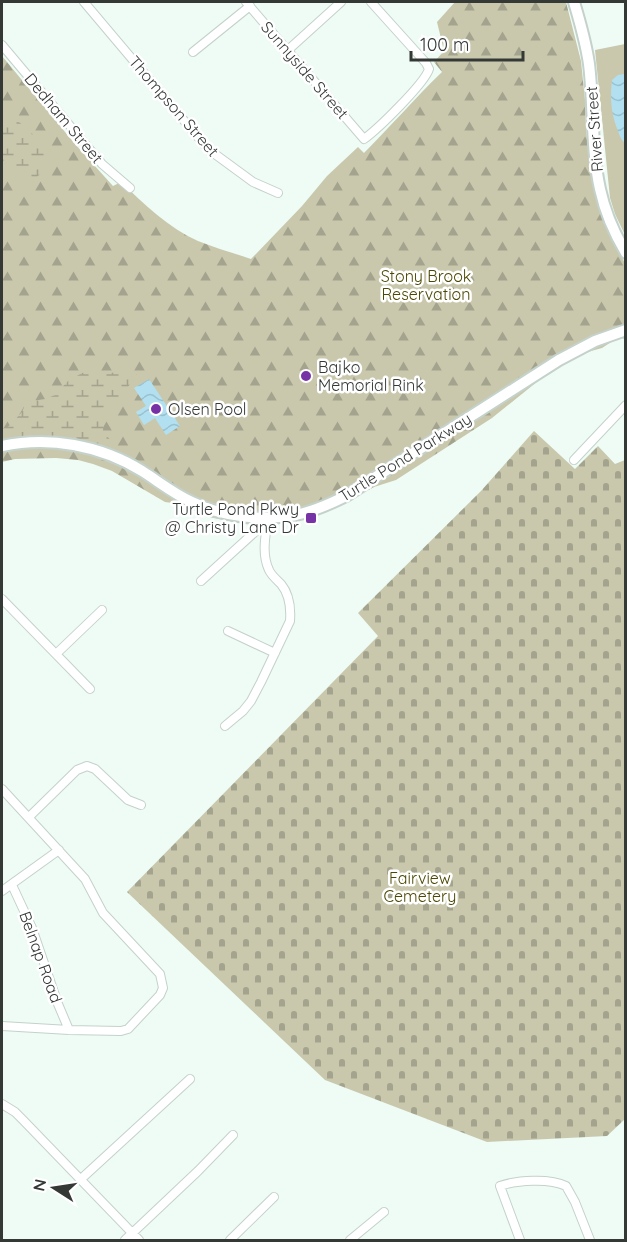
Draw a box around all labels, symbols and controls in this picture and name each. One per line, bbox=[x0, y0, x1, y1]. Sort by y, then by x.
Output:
street label: Sunnyside Street bbox=[257, 17, 353, 123]
scale bar bbox=[411, 24, 524, 62]
text: 100 m bbox=[420, 33, 469, 56]
street label: Thompson Street bbox=[125, 51, 223, 161]
street label: Dedham Street bbox=[20, 69, 108, 167]
street label: River Street bbox=[581, 85, 607, 173]
park label: Stony Brook Reservation bbox=[381, 266, 471, 304]
place label: Bajko Memorial Rink bbox=[318, 357, 424, 395]
marker: Bajko Memorial Rink bbox=[299, 369, 313, 383]
place label: Olsen Pool bbox=[168, 399, 246, 419]
marker: Olsen Pool bbox=[149, 402, 163, 416]
street label: Turtle Pond Parkway bbox=[335, 408, 475, 506]
place label: Turtle Pond Pkwy @ Christy Lane Dr bbox=[165, 499, 299, 537]
marker: Turtle Pond Pkwy @ Christy Lane Dr bbox=[304, 511, 318, 525]
park label: Fairview Cemetery bbox=[384, 868, 456, 906]
street label: Belnap Road bbox=[15, 909, 67, 1005]
north arrow bbox=[24, 1158, 84, 1218]
text: N bbox=[28, 1177, 50, 1193]

